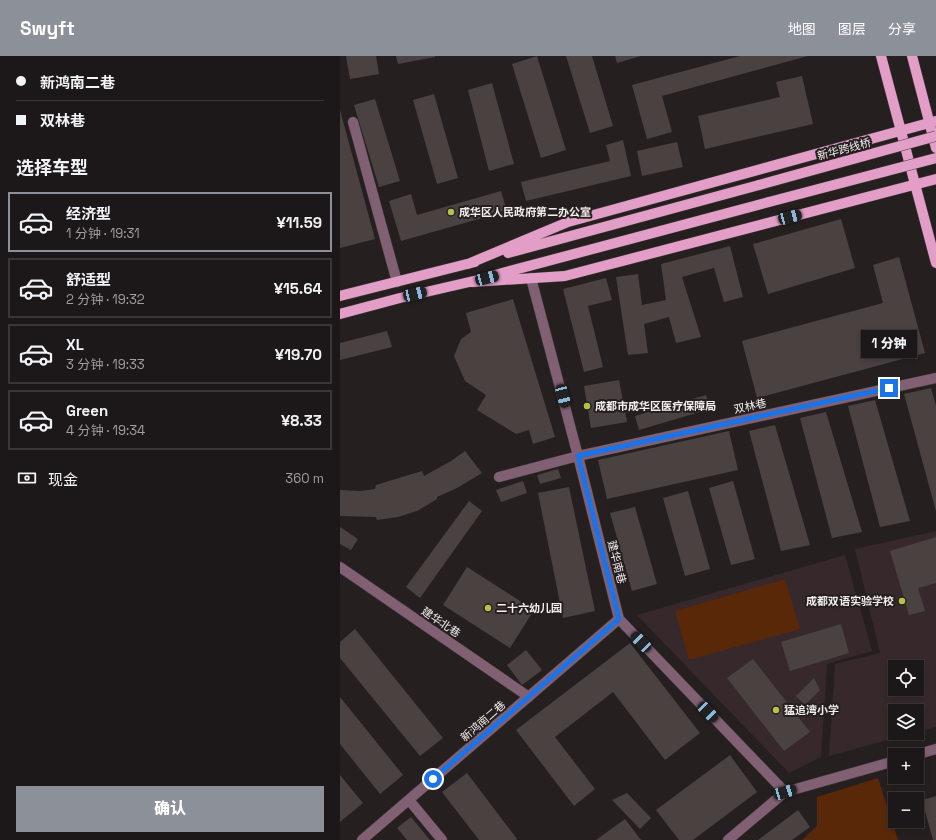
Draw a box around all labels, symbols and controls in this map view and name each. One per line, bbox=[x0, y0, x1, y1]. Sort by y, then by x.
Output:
text: Swyft bbox=[20, 16, 75, 41]
text: 地图 bbox=[788, 20, 816, 38]
text: 图层 bbox=[838, 20, 866, 38]
text: 分享 bbox=[888, 20, 916, 38]
text: 新鸿南二巷 bbox=[40, 73, 115, 92]
text: 双林巷 bbox=[40, 111, 85, 130]
street label: 新华跨线桥 bbox=[816, 135, 872, 163]
text: 选择车型 bbox=[16, 156, 88, 179]
icon: car bbox=[18, 204, 54, 240]
text: 经济型 bbox=[66, 204, 111, 223]
place label: 成华区人民政府第二办公室 bbox=[459, 205, 591, 219]
marker: 成华区人民政府第二办公室 bbox=[446, 207, 456, 217]
car bbox=[777, 208, 803, 226]
text: ¥11.59 bbox=[276, 213, 322, 232]
text: 1 分钟 · 19:31 bbox=[66, 225, 140, 242]
car bbox=[474, 269, 500, 287]
icon: car bbox=[18, 270, 54, 306]
text: 舒适型 bbox=[66, 270, 111, 289]
text: ¥15.64 bbox=[274, 279, 322, 298]
car bbox=[402, 285, 428, 303]
text: 2 分钟 · 19:32 bbox=[66, 291, 145, 308]
callout: 1 分钟 bbox=[861, 330, 917, 358]
text: XL bbox=[66, 335, 84, 354]
text: 1 分钟 bbox=[871, 335, 907, 352]
icon: car bbox=[18, 336, 54, 372]
text: ¥19.70 bbox=[275, 345, 322, 364]
text: 3 分钟 · 19:33 bbox=[66, 356, 145, 373]
route end bbox=[880, 379, 898, 397]
car bbox=[554, 383, 572, 409]
street label: 双林巷 bbox=[732, 396, 768, 416]
place label: 成都市成华区医疗保障局 bbox=[595, 399, 716, 413]
text: Green bbox=[66, 401, 108, 420]
marker: 成都市成华区医疗保障局 bbox=[582, 401, 592, 411]
icon: car bbox=[18, 402, 54, 438]
text: ¥8.33 bbox=[281, 411, 322, 430]
text: 4 分钟 · 19:34 bbox=[66, 422, 145, 439]
icon: cash bbox=[16, 467, 38, 489]
text: 现金 bbox=[48, 470, 78, 489]
text: 360 m bbox=[285, 470, 324, 487]
street label: 建华南巷 bbox=[605, 539, 629, 585]
place label: 成都双语实验学校 bbox=[806, 594, 894, 608]
marker: 成都双语实验学校 bbox=[897, 596, 907, 606]
place label: 二十六幼儿园 bbox=[496, 601, 562, 615]
marker: 二十六幼儿园 bbox=[483, 603, 493, 613]
street label: 建华北巷 bbox=[419, 604, 463, 640]
car bbox=[628, 629, 654, 655]
map controls bbox=[888, 660, 924, 828]
button: locate bbox=[888, 660, 924, 696]
street label: 新鸿南二巷 bbox=[458, 698, 508, 744]
car bbox=[695, 699, 721, 725]
place label: 猛追湾小学 bbox=[784, 703, 839, 717]
button: layers bbox=[888, 704, 924, 740]
marker: 猛追湾小学 bbox=[771, 705, 781, 715]
button: + bbox=[888, 748, 924, 784]
route start bbox=[424, 770, 442, 788]
car bbox=[772, 783, 798, 801]
button: 确认 bbox=[16, 786, 324, 832]
button: − bbox=[888, 792, 924, 828]

